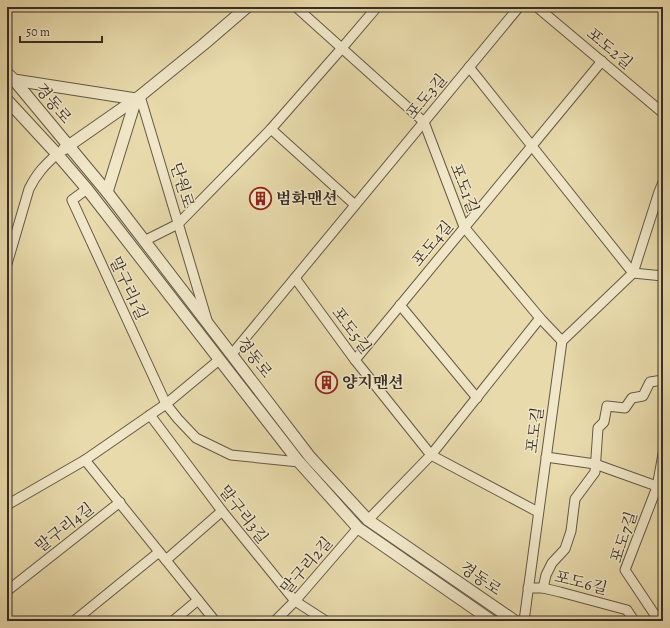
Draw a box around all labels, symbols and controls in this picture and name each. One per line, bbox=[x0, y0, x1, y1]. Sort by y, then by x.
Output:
scale bar bbox=[20, 18, 102, 44]
street label: 포도2길 bbox=[582, 23, 637, 75]
text: 50 m bbox=[26, 24, 50, 40]
street label: 포도3길 bbox=[401, 69, 452, 124]
street label: 경동로 bbox=[30, 79, 77, 129]
street label: 단원로 bbox=[165, 160, 199, 211]
street label: 포도1길 bbox=[445, 160, 484, 217]
building icon: 범화맨션 bbox=[248, 185, 274, 211]
place label: 범화맨션 bbox=[276, 188, 338, 210]
street label: 포도4길 bbox=[407, 216, 458, 271]
street label: 말구리1길 bbox=[104, 253, 152, 324]
street label: 포도5길 bbox=[326, 303, 376, 358]
street label: 경동로 bbox=[231, 333, 277, 383]
building icon: 양지맨션 bbox=[314, 369, 340, 395]
place label: 양지맨션 bbox=[342, 372, 404, 394]
street label: 포도길 bbox=[521, 406, 549, 455]
street label: 말구리3길 bbox=[213, 481, 273, 548]
street label: 말구리4길 bbox=[31, 498, 99, 558]
street label: 포도7길 bbox=[605, 509, 643, 566]
street label: 말구리2길 bbox=[276, 532, 338, 599]
street label: 경동로 bbox=[455, 557, 506, 601]
street label: 포도6길 bbox=[552, 566, 610, 600]

